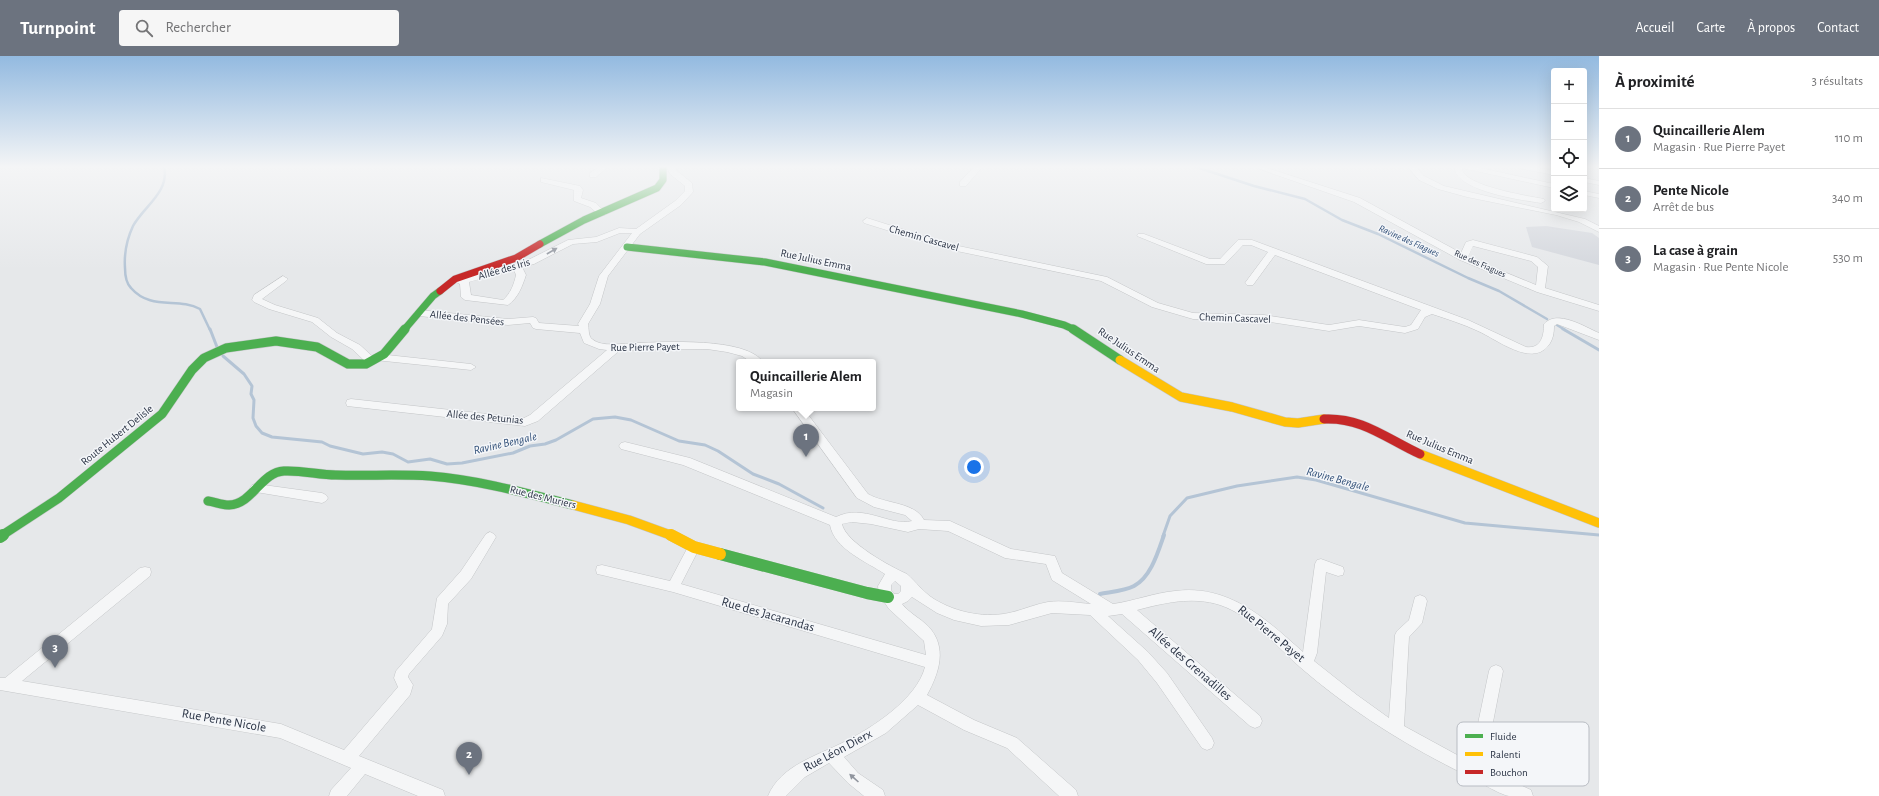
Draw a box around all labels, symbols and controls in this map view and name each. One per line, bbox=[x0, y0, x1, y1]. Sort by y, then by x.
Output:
search box bbox=[119, 10, 399, 46]
icon: search bbox=[133, 17, 155, 39]
text: Turnpoint bbox=[20, 19, 95, 38]
text: Rechercher bbox=[165, 20, 231, 35]
text: Accueil bbox=[1635, 21, 1674, 35]
text: Carte bbox=[1696, 21, 1725, 35]
text: À propos bbox=[1747, 21, 1795, 35]
text: Contact bbox=[1817, 21, 1859, 35]
map controls bbox=[1551, 68, 1587, 212]
button: + bbox=[1551, 68, 1587, 104]
text: À proximité bbox=[1615, 73, 1695, 90]
text: 3 résultats bbox=[1812, 75, 1863, 88]
button: − bbox=[1551, 104, 1587, 140]
text: Quincaillerie Alem bbox=[1653, 123, 1765, 138]
text: 1 bbox=[1626, 132, 1630, 145]
text: 110 m bbox=[1835, 132, 1863, 145]
button: locate bbox=[1551, 140, 1587, 176]
text: Magasin · Rue Pierre Payet bbox=[1653, 141, 1785, 154]
button: layers bbox=[1551, 176, 1587, 212]
text: Pente Nicole bbox=[1653, 183, 1729, 198]
text: 2 bbox=[1625, 192, 1631, 205]
text: 340 m bbox=[1832, 192, 1863, 205]
text: Arrêt de bus bbox=[1653, 201, 1714, 214]
street label: Chemin Cascavel bbox=[888, 223, 960, 253]
water label: Ravine des Fiagues bbox=[1377, 223, 1441, 259]
text: La case à grain bbox=[1653, 243, 1738, 258]
one-way arrow bbox=[546, 247, 558, 254]
street label: Rue Julius Emma bbox=[780, 247, 852, 273]
street label: Rue des Fiagues bbox=[1453, 249, 1507, 279]
text: 3 bbox=[1625, 252, 1631, 265]
text: 530 m bbox=[1833, 252, 1863, 265]
street label: Allée des Iris bbox=[477, 256, 531, 282]
text: Magasin · Rue Pente Nicole bbox=[1653, 261, 1789, 274]
street label: Allée des Pensées bbox=[429, 309, 505, 327]
street label: Chemin Cascavel bbox=[1199, 311, 1271, 325]
street label: Rue Julius Emma bbox=[1096, 325, 1162, 375]
street label: Rue Pierre Payet bbox=[610, 341, 680, 353]
popup bbox=[736, 359, 876, 411]
text: Quincaillerie Alem bbox=[750, 369, 862, 384]
text: Magasin bbox=[750, 387, 793, 400]
street label: Route Hubert Delisle bbox=[79, 403, 155, 467]
street label: Allée des Petunias bbox=[446, 408, 524, 426]
pin: 1 bbox=[793, 424, 819, 457]
street label: Rue Julius Emma bbox=[1405, 428, 1475, 466]
water label: Ravine Bengale bbox=[472, 430, 538, 456]
your location bbox=[964, 457, 984, 477]
water label: Ravine Bengale bbox=[1305, 465, 1371, 493]
street label: Rue des Muriers bbox=[509, 483, 577, 511]
street label: Rue des Jacarandas bbox=[720, 596, 816, 635]
street label: Rue Pierre Payet bbox=[1235, 603, 1307, 665]
street label: Allée des Grenadilles bbox=[1146, 625, 1234, 704]
pin: 3 bbox=[42, 635, 68, 668]
street label: Rue Pente Nicole bbox=[181, 707, 267, 735]
legend bbox=[1457, 722, 1589, 786]
street label: Rue Léon Dierx bbox=[802, 727, 875, 774]
text: Fluide bbox=[1490, 731, 1517, 742]
pin: 2 bbox=[456, 742, 482, 775]
text: Ralenti bbox=[1490, 749, 1521, 760]
text: Bouchon bbox=[1490, 767, 1528, 778]
one-way arrow bbox=[849, 773, 859, 782]

